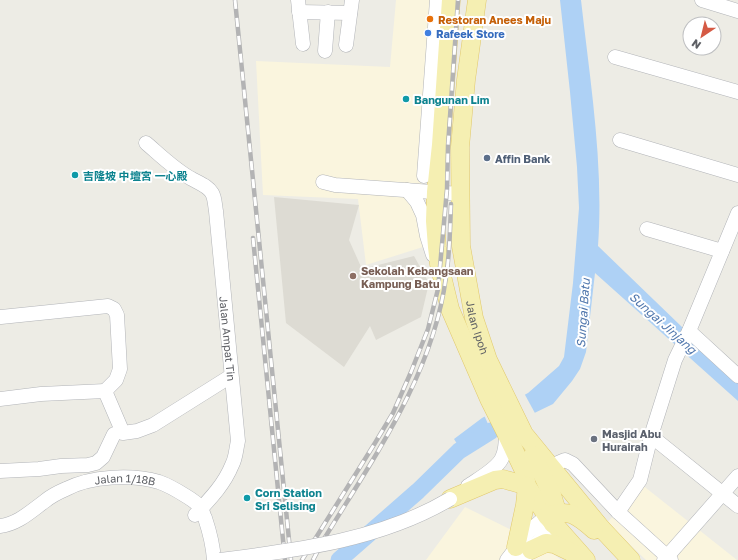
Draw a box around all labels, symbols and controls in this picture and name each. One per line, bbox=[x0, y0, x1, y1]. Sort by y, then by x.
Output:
place label: Restoran Anees Maju bbox=[438, 13, 551, 26]
marker: Restoran Anees Maju bbox=[425, 14, 435, 24]
north arrow bbox=[682, 16, 722, 56]
place label: Rafeek Store bbox=[436, 27, 505, 40]
marker: Rafeek Store bbox=[423, 28, 433, 38]
text: N bbox=[689, 37, 703, 52]
place label: Bangunan Lim bbox=[414, 93, 490, 106]
marker: Bangunan Lim bbox=[401, 94, 411, 104]
place label: Affin Bank bbox=[495, 152, 551, 165]
marker: Affin Bank bbox=[482, 153, 492, 163]
place label: 吉隆坡 中壇宮 一心殿 bbox=[83, 169, 188, 182]
marker: 吉隆坡 中壇宮 一心殿 bbox=[70, 170, 80, 180]
place label: Sekolah Kebangsaan Kampung Batu bbox=[361, 264, 474, 290]
marker: Sekolah Kebangsaan Kampung Batu bbox=[348, 271, 358, 281]
water label: Sungai Batu bbox=[573, 277, 593, 348]
water label: Sungai Jinjang bbox=[627, 289, 701, 358]
street label: Jalan Ampat Tin bbox=[218, 296, 239, 382]
street label: Jalan Ipoh bbox=[464, 299, 492, 356]
place label: Masjid Abu Hurairah bbox=[602, 427, 661, 453]
marker: Masjid Abu Hurairah bbox=[589, 434, 599, 444]
street label: Jalan 1/18B bbox=[93, 471, 157, 487]
place label: Corn Station Sri Selising bbox=[255, 486, 322, 512]
marker: Corn Station Sri Selising bbox=[242, 493, 252, 503]

